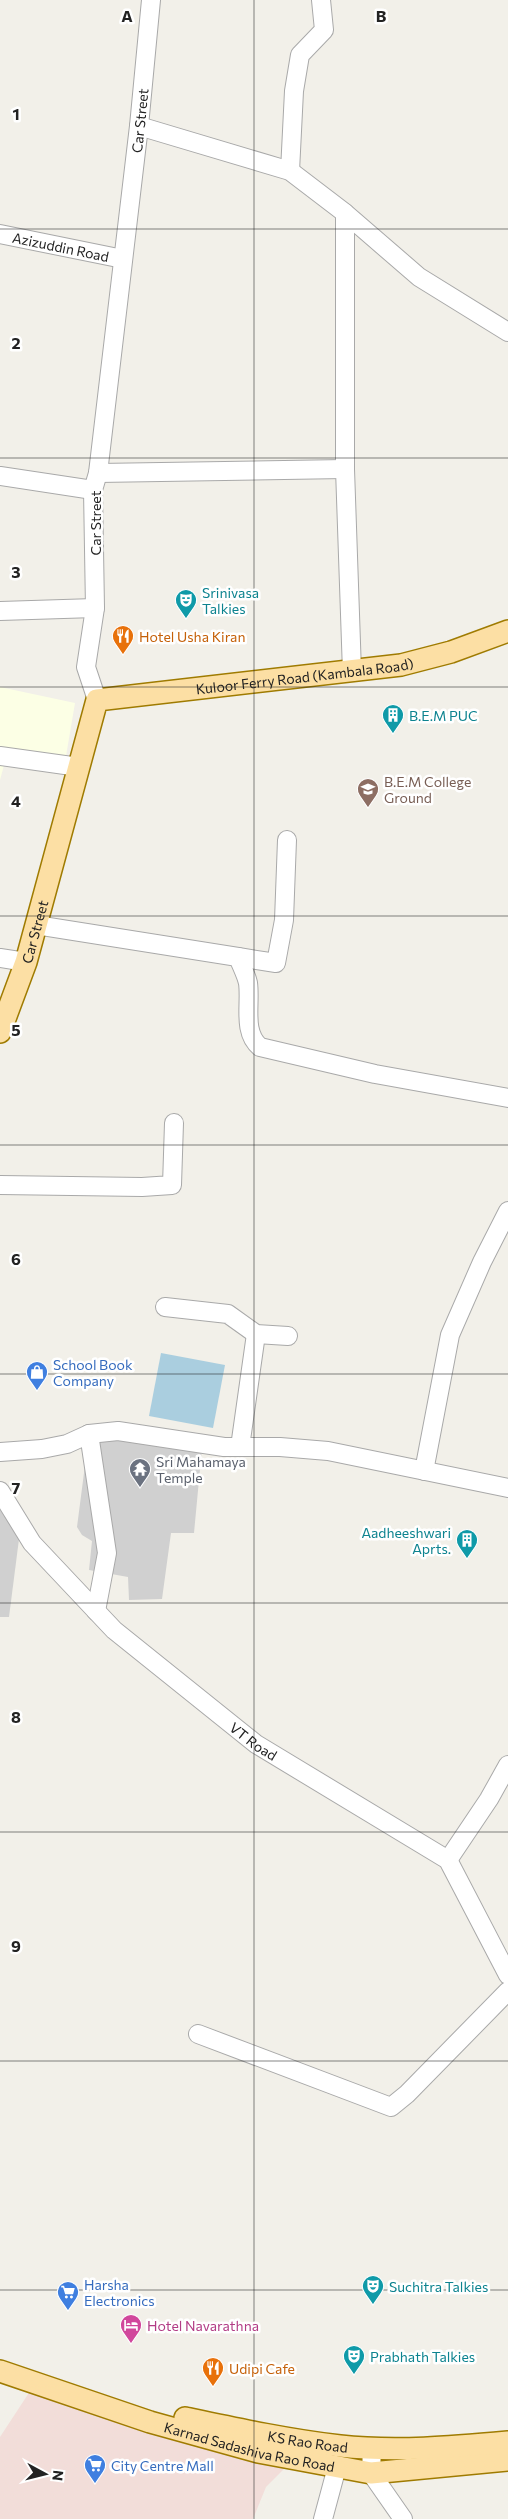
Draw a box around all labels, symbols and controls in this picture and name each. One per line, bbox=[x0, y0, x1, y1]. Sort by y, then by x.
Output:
text: A bbox=[121, 6, 133, 25]
text: B bbox=[376, 6, 387, 25]
street label: Car Street bbox=[127, 87, 151, 154]
text: 1 bbox=[12, 104, 20, 123]
street label: Azizuddin Road bbox=[11, 228, 111, 264]
text: 2 bbox=[11, 333, 21, 352]
street label: Car Street bbox=[87, 490, 104, 555]
text: 3 bbox=[11, 562, 21, 581]
place label: Srinivasa Talkies bbox=[202, 584, 259, 617]
theatre icon: Srinivasa Talkies bbox=[174, 588, 198, 619]
restaurant icon: Hotel Usha Kiran bbox=[111, 624, 135, 655]
place label: Hotel Usha Kiran bbox=[139, 628, 245, 645]
street label: Kuloor Ferry Road (Kambala Road) bbox=[195, 654, 415, 697]
building icon: B.E.M PUC bbox=[381, 703, 405, 734]
place label: B.E.M PUC bbox=[409, 707, 478, 724]
place label: B.E.M College Ground bbox=[384, 773, 471, 806]
school or university icon: B.E.M College Ground bbox=[356, 777, 380, 808]
text: 4 bbox=[11, 791, 21, 810]
street label: Car Street bbox=[18, 898, 51, 965]
text: 5 bbox=[11, 1020, 21, 1039]
text: 6 bbox=[11, 1249, 21, 1268]
place label: School Book Company bbox=[53, 1356, 133, 1389]
shop icon: School Book Company bbox=[25, 1360, 49, 1391]
place label: Sri Mahamaya Temple bbox=[156, 1453, 246, 1486]
temple icon: Sri Mahamaya Temple bbox=[128, 1457, 152, 1488]
text: 7 bbox=[12, 1478, 21, 1497]
place label: Aadheeshwari Aprts. bbox=[361, 1524, 451, 1557]
building icon: Aadheeshwari Aprts. bbox=[455, 1528, 479, 1559]
text: 8 bbox=[11, 1707, 21, 1726]
street label: VT Road bbox=[227, 1718, 280, 1763]
text: 9 bbox=[11, 1936, 21, 1955]
theatre icon: Suchitra Talkies bbox=[361, 2274, 385, 2305]
place label: Harsha Electronics bbox=[84, 2276, 155, 2309]
place label: Suchitra Talkies bbox=[389, 2278, 488, 2295]
supermarket icon: Harsha Electronics bbox=[56, 2280, 80, 2311]
hotel icon: Hotel Navarathna bbox=[119, 2313, 143, 2344]
place label: Hotel Navarathna bbox=[147, 2317, 259, 2334]
theatre icon: Prabhath Talkies bbox=[342, 2344, 366, 2375]
place label: Prabhath Talkies bbox=[370, 2348, 475, 2365]
restaurant icon: Udipi Cafe bbox=[201, 2356, 225, 2387]
place label: Udipi Cafe bbox=[229, 2360, 295, 2377]
street label: Karnad Sadashiva Rao Road bbox=[162, 2418, 336, 2475]
street label: KS Rao Road bbox=[266, 2427, 349, 2455]
north arrow bbox=[20, 2449, 70, 2499]
supermarket icon: City Centre Mall bbox=[83, 2453, 107, 2484]
place label: City Centre Mall bbox=[111, 2457, 214, 2474]
text: N bbox=[49, 2469, 67, 2482]

